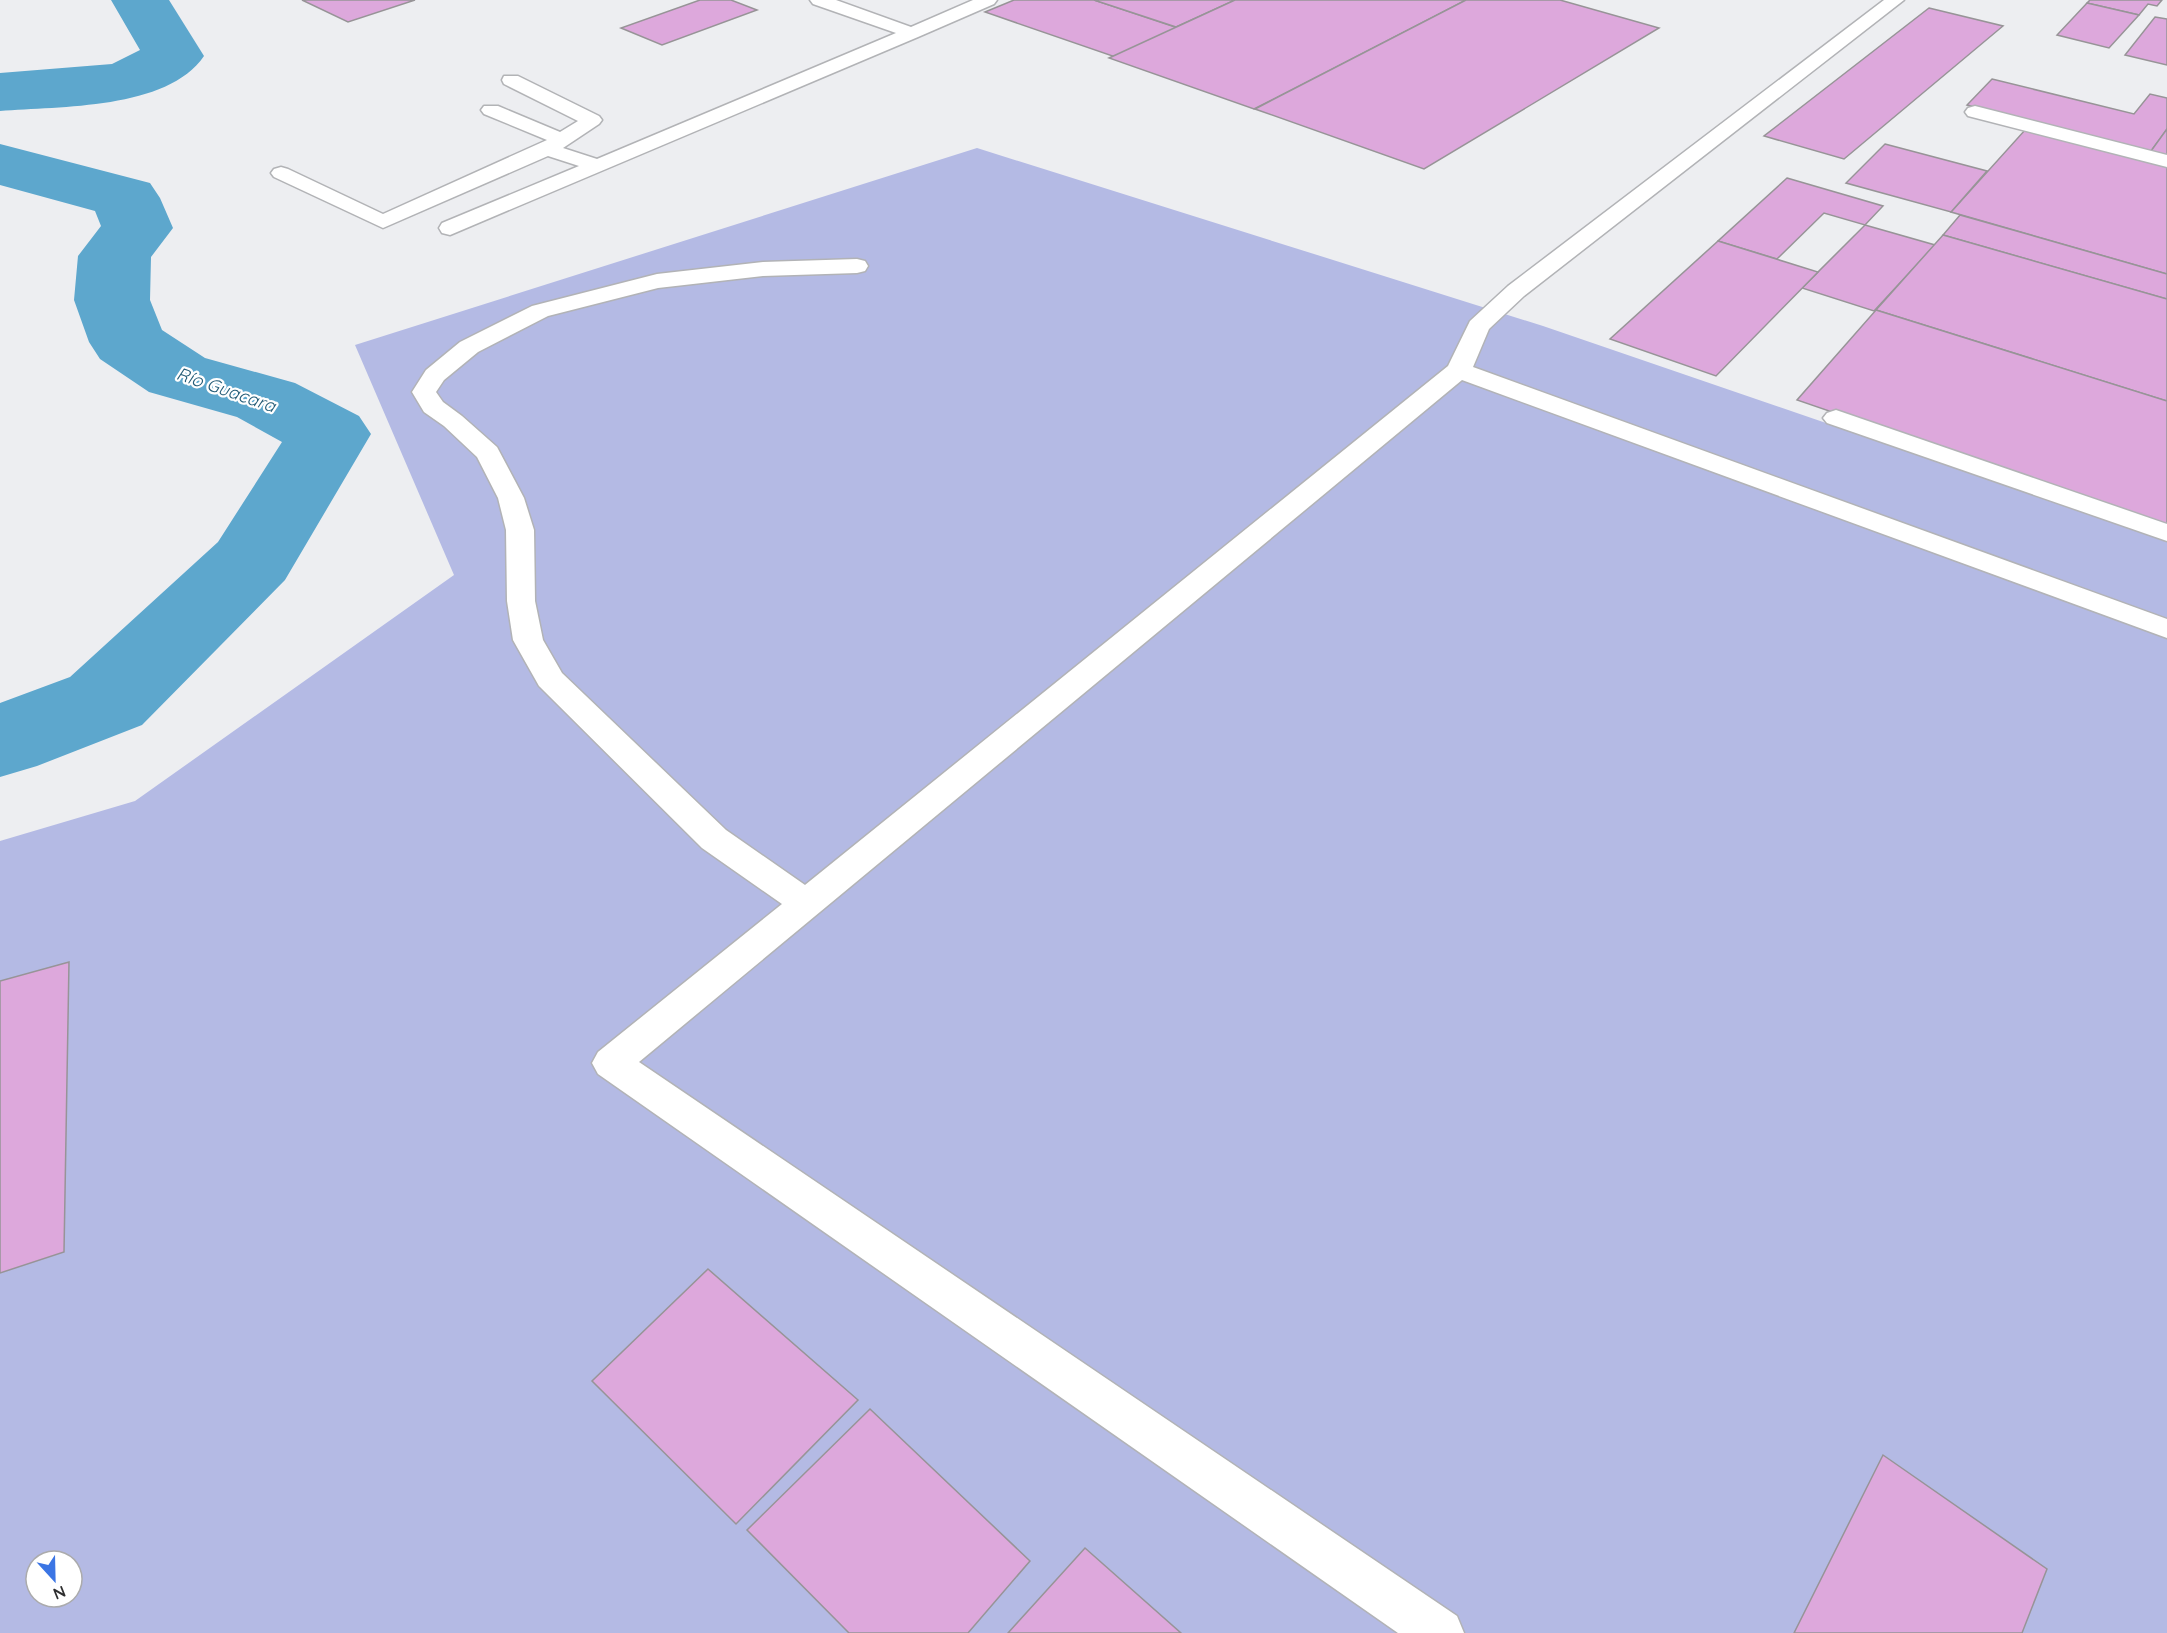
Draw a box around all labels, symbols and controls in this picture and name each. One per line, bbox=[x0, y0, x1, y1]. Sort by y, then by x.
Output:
water label: Río Guacara bbox=[174, 362, 280, 418]
north arrow bbox=[24, 1549, 84, 1609]
text: N bbox=[50, 1581, 69, 1604]

